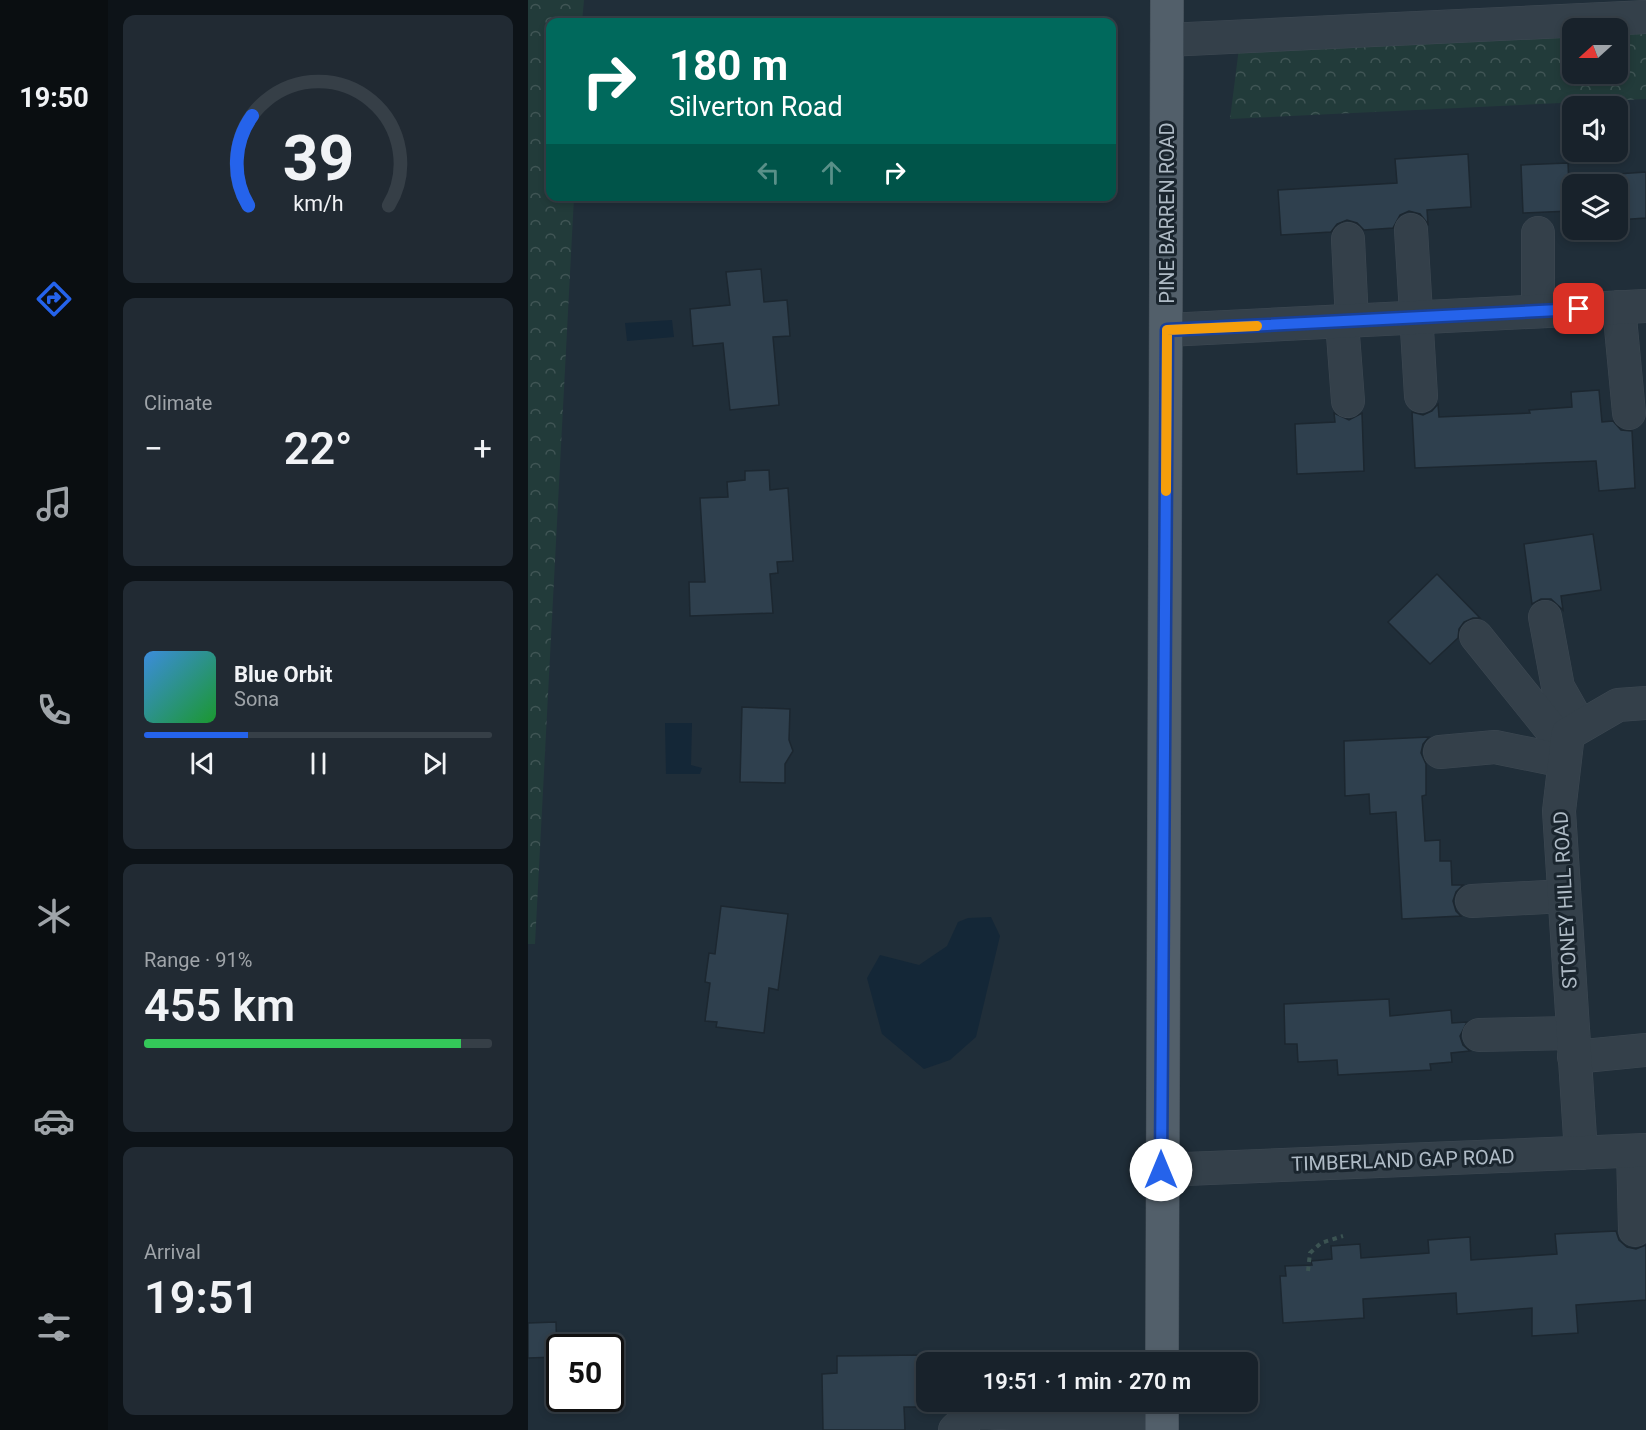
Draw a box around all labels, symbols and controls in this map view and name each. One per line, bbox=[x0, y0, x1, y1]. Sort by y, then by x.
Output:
north arrow bbox=[1562, 18, 1628, 84]
map controls bbox=[1562, 18, 1628, 240]
text: 180 m bbox=[669, 41, 788, 90]
icon: right bbox=[570, 42, 648, 120]
text: 19:50 bbox=[19, 82, 89, 114]
text: Silverton Road bbox=[669, 91, 843, 123]
button: sound bbox=[1562, 96, 1628, 162]
text: 39 bbox=[282, 122, 354, 195]
street label: PINE BARREN ROAD bbox=[1155, 122, 1179, 304]
icon: left bbox=[752, 156, 785, 189]
icon: ahead bbox=[815, 156, 848, 189]
icon: right bbox=[878, 156, 911, 189]
button: layers bbox=[1562, 174, 1628, 240]
text: km/h bbox=[293, 191, 343, 216]
icon: directions bbox=[33, 278, 75, 320]
pin bbox=[1553, 283, 1604, 334]
icon: arrive bbox=[1562, 292, 1595, 325]
text: Climate bbox=[144, 391, 212, 415]
text: 22° bbox=[284, 422, 352, 475]
text: − bbox=[144, 429, 163, 468]
text: + bbox=[473, 429, 492, 468]
icon: music bbox=[33, 483, 75, 525]
text: Blue Orbit bbox=[234, 662, 332, 687]
text: Sona bbox=[234, 687, 279, 711]
icon: phone bbox=[33, 689, 75, 731]
icon: previous bbox=[186, 747, 219, 780]
icon: pause bbox=[302, 747, 335, 780]
icon: next bbox=[418, 747, 451, 780]
street label: STONEY HILL ROAD bbox=[1548, 810, 1582, 990]
icon: climate bbox=[33, 895, 75, 937]
text: Range · 91% bbox=[144, 948, 252, 972]
text: 455 km bbox=[144, 979, 295, 1032]
icon: car bbox=[33, 1100, 75, 1142]
position arrow bbox=[1129, 1138, 1193, 1202]
street label: TIMBERLAND GAP ROAD bbox=[1291, 1144, 1515, 1176]
text: Arrival bbox=[144, 1240, 201, 1264]
text: 19:51 bbox=[144, 1271, 259, 1324]
icon: filters bbox=[33, 1306, 75, 1348]
speed limit sign: 50 bbox=[546, 1334, 624, 1412]
text: 19:51 · 1 min · 270 m bbox=[983, 1369, 1191, 1394]

